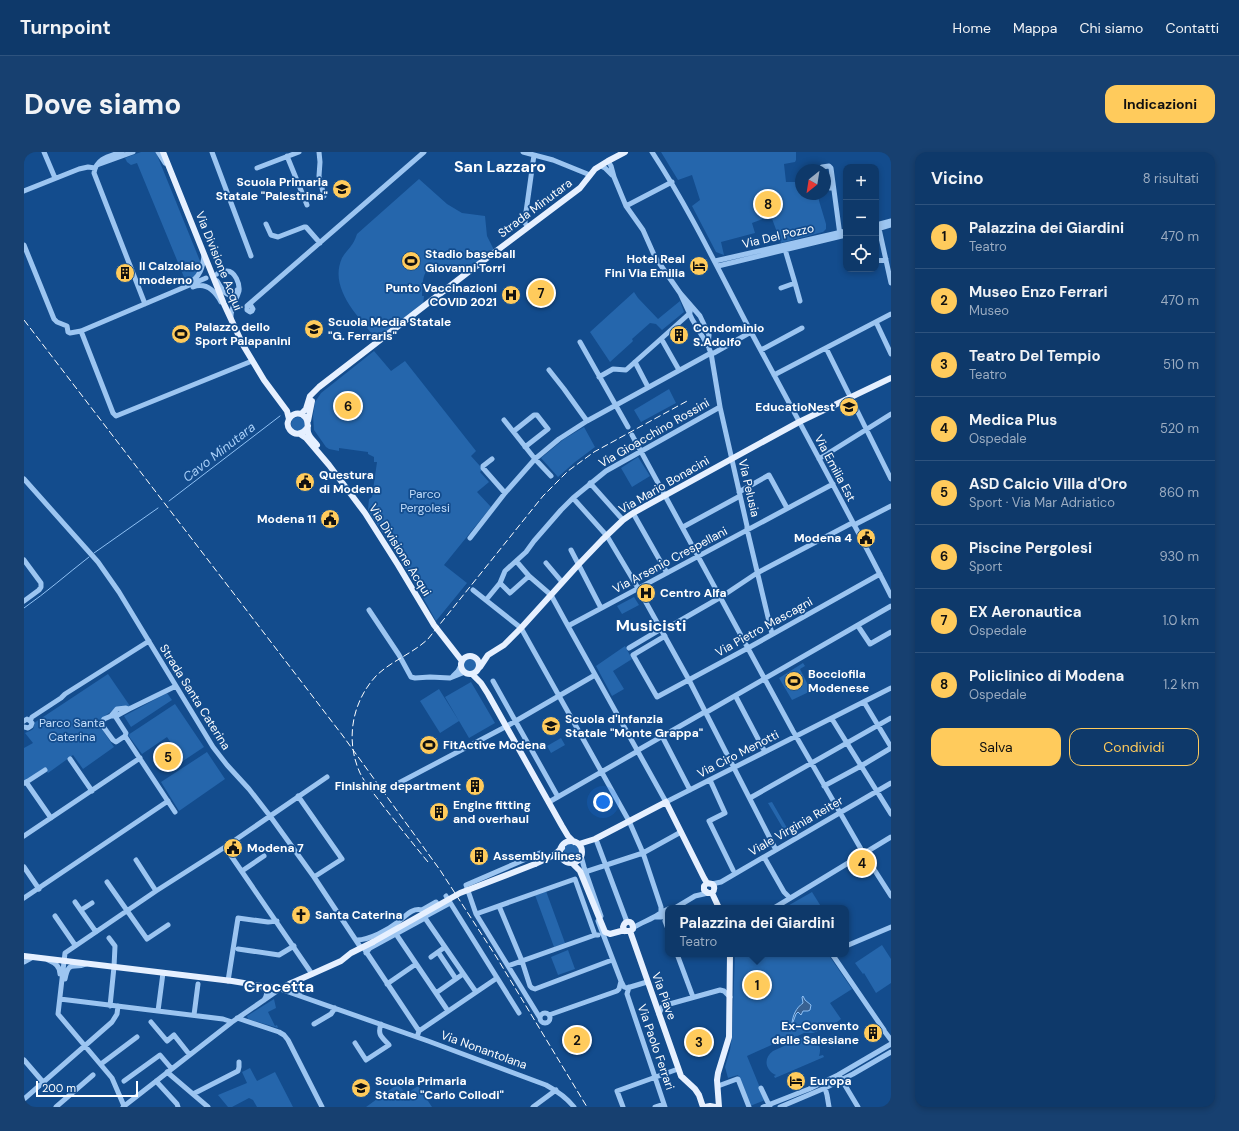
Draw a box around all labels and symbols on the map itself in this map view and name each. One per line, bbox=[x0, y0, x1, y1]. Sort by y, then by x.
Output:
district label: San Lazzaro bbox=[454, 156, 546, 177]
north arrow bbox=[795, 164, 831, 200]
place label: Scuola Primaria Statale "Palestrina" bbox=[216, 174, 328, 204]
street label: Strada Minutara bbox=[495, 175, 575, 241]
school or university icon: Scuola Primaria Statale "Palestrina" bbox=[331, 178, 353, 200]
pin: 8 bbox=[755, 189, 781, 219]
street label: Via Divisione Acqui bbox=[192, 209, 246, 313]
street label: Via Del Pozzo bbox=[740, 220, 816, 252]
place label: Stadio baseball Giovanni Torri bbox=[425, 246, 516, 276]
sports icon: Stadio baseball Giovanni Torri bbox=[400, 250, 422, 272]
place label: Hotel Real Fini Via Emilia bbox=[605, 251, 685, 281]
hotel icon: Hotel Real Fini Via Emilia bbox=[688, 255, 710, 277]
place label: Il Calzolaio moderno bbox=[139, 258, 201, 288]
building icon: Il Calzolaio moderno bbox=[114, 262, 136, 284]
pin: 7 bbox=[528, 278, 554, 308]
place label: Punto Vaccinazioni COVID 2021 bbox=[385, 280, 497, 310]
hospital icon: Punto Vaccinazioni COVID 2021 bbox=[500, 284, 522, 306]
place label: Scuola Media Statale "G. Ferraris" bbox=[328, 314, 451, 344]
school or university icon: Scuola Media Statale "G. Ferraris" bbox=[303, 318, 325, 340]
place label: Palazzo dello Sport Palapanini bbox=[195, 319, 291, 349]
place label: Condominio S.Adolfo bbox=[693, 320, 764, 350]
sports icon: Palazzo dello Sport Palapanini bbox=[170, 323, 192, 345]
building icon: Condominio S.Adolfo bbox=[668, 324, 690, 346]
pin: 6 bbox=[335, 391, 361, 421]
street label: Via Gioacchino Rossini bbox=[596, 395, 712, 471]
school or university icon: EducatioNest bbox=[838, 396, 860, 418]
place label: EducatioNest bbox=[755, 399, 835, 415]
water label: Cavo Minutara bbox=[179, 418, 259, 486]
street label: Via Emilia Est bbox=[811, 432, 859, 504]
street label: Via Mario Bonacini bbox=[616, 452, 712, 517]
street label: Via Pelusia bbox=[735, 457, 763, 519]
place label: Questura di Modena bbox=[319, 467, 380, 497]
public building icon: Questura di Modena bbox=[294, 471, 316, 493]
park label: Parco Pergolesi bbox=[400, 486, 450, 516]
street label: Via Divisione Acqui bbox=[365, 501, 435, 599]
public building icon: Modena 11 bbox=[319, 508, 341, 530]
place label: Modena 11 bbox=[257, 511, 316, 527]
street label: Via Arsenio Crespellani bbox=[610, 523, 730, 597]
public building icon: Modena 4 bbox=[855, 527, 877, 549]
place label: Modena 4 bbox=[794, 530, 852, 546]
hospital icon: Centro Alfa bbox=[635, 582, 657, 604]
place label: Centro Alfa bbox=[660, 585, 727, 601]
street label: Via Pietro Mascagni bbox=[713, 594, 816, 660]
district label: Musicisti bbox=[616, 615, 686, 636]
street label: Strada Santa Caterina bbox=[156, 641, 234, 753]
place label: Bocciofila Modenese bbox=[808, 666, 869, 696]
sports icon: Bocciofila Modenese bbox=[783, 670, 805, 692]
place label: Scuola d'Infanzia Statale "Monte Grappa" bbox=[565, 711, 703, 741]
park label: Parco Santa Caterina bbox=[39, 715, 105, 745]
school or university icon: Scuola d'Infanzia Statale "Monte Grappa" bbox=[540, 715, 562, 737]
street label: Via Ciro Menotti bbox=[694, 726, 782, 781]
sports icon: FitActive Modena bbox=[418, 734, 440, 756]
place label: FitActive Modena bbox=[443, 737, 546, 753]
pin: 5 bbox=[155, 742, 181, 772]
building icon: Finishing department bbox=[464, 775, 486, 797]
place label: Finishing department bbox=[335, 778, 461, 794]
your location bbox=[593, 792, 613, 812]
street label: Viale Virginia Reiter bbox=[746, 792, 847, 860]
place label: Engine fitting and overhaul bbox=[453, 797, 531, 827]
building icon: Engine fitting and overhaul bbox=[428, 801, 450, 823]
public building icon: Modena 7 bbox=[222, 837, 244, 859]
place label: Modena 7 bbox=[247, 840, 304, 856]
building icon: Assembly lines bbox=[468, 845, 490, 867]
place label: Assembly lines bbox=[493, 848, 581, 864]
pin: 4 bbox=[849, 848, 875, 878]
church icon: Santa Caterina bbox=[290, 904, 312, 926]
place label: Santa Caterina bbox=[315, 907, 402, 923]
street label: Via Piave bbox=[648, 970, 680, 1022]
pin: 1 bbox=[744, 970, 770, 1000]
district label: Crocetta bbox=[244, 976, 314, 997]
street label: Via Paolo Ferrari bbox=[634, 1002, 678, 1092]
place label: Ex-Convento delle Salesiane bbox=[771, 1018, 859, 1048]
building icon: Ex-Convento delle Salesiane bbox=[862, 1022, 884, 1044]
pin: 2 bbox=[564, 1025, 590, 1055]
street label: Via Nonantolana bbox=[439, 1027, 529, 1073]
pin: 3 bbox=[686, 1027, 712, 1057]
hotel icon: Europa bbox=[785, 1070, 807, 1092]
place label: Scuola Primaria Statale "Carlo Collodi" bbox=[375, 1073, 504, 1103]
place label: Europa bbox=[810, 1073, 851, 1089]
school or university icon: Scuola Primaria Statale "Carlo Collodi" bbox=[350, 1077, 372, 1099]
scale bar bbox=[36, 1079, 138, 1098]

